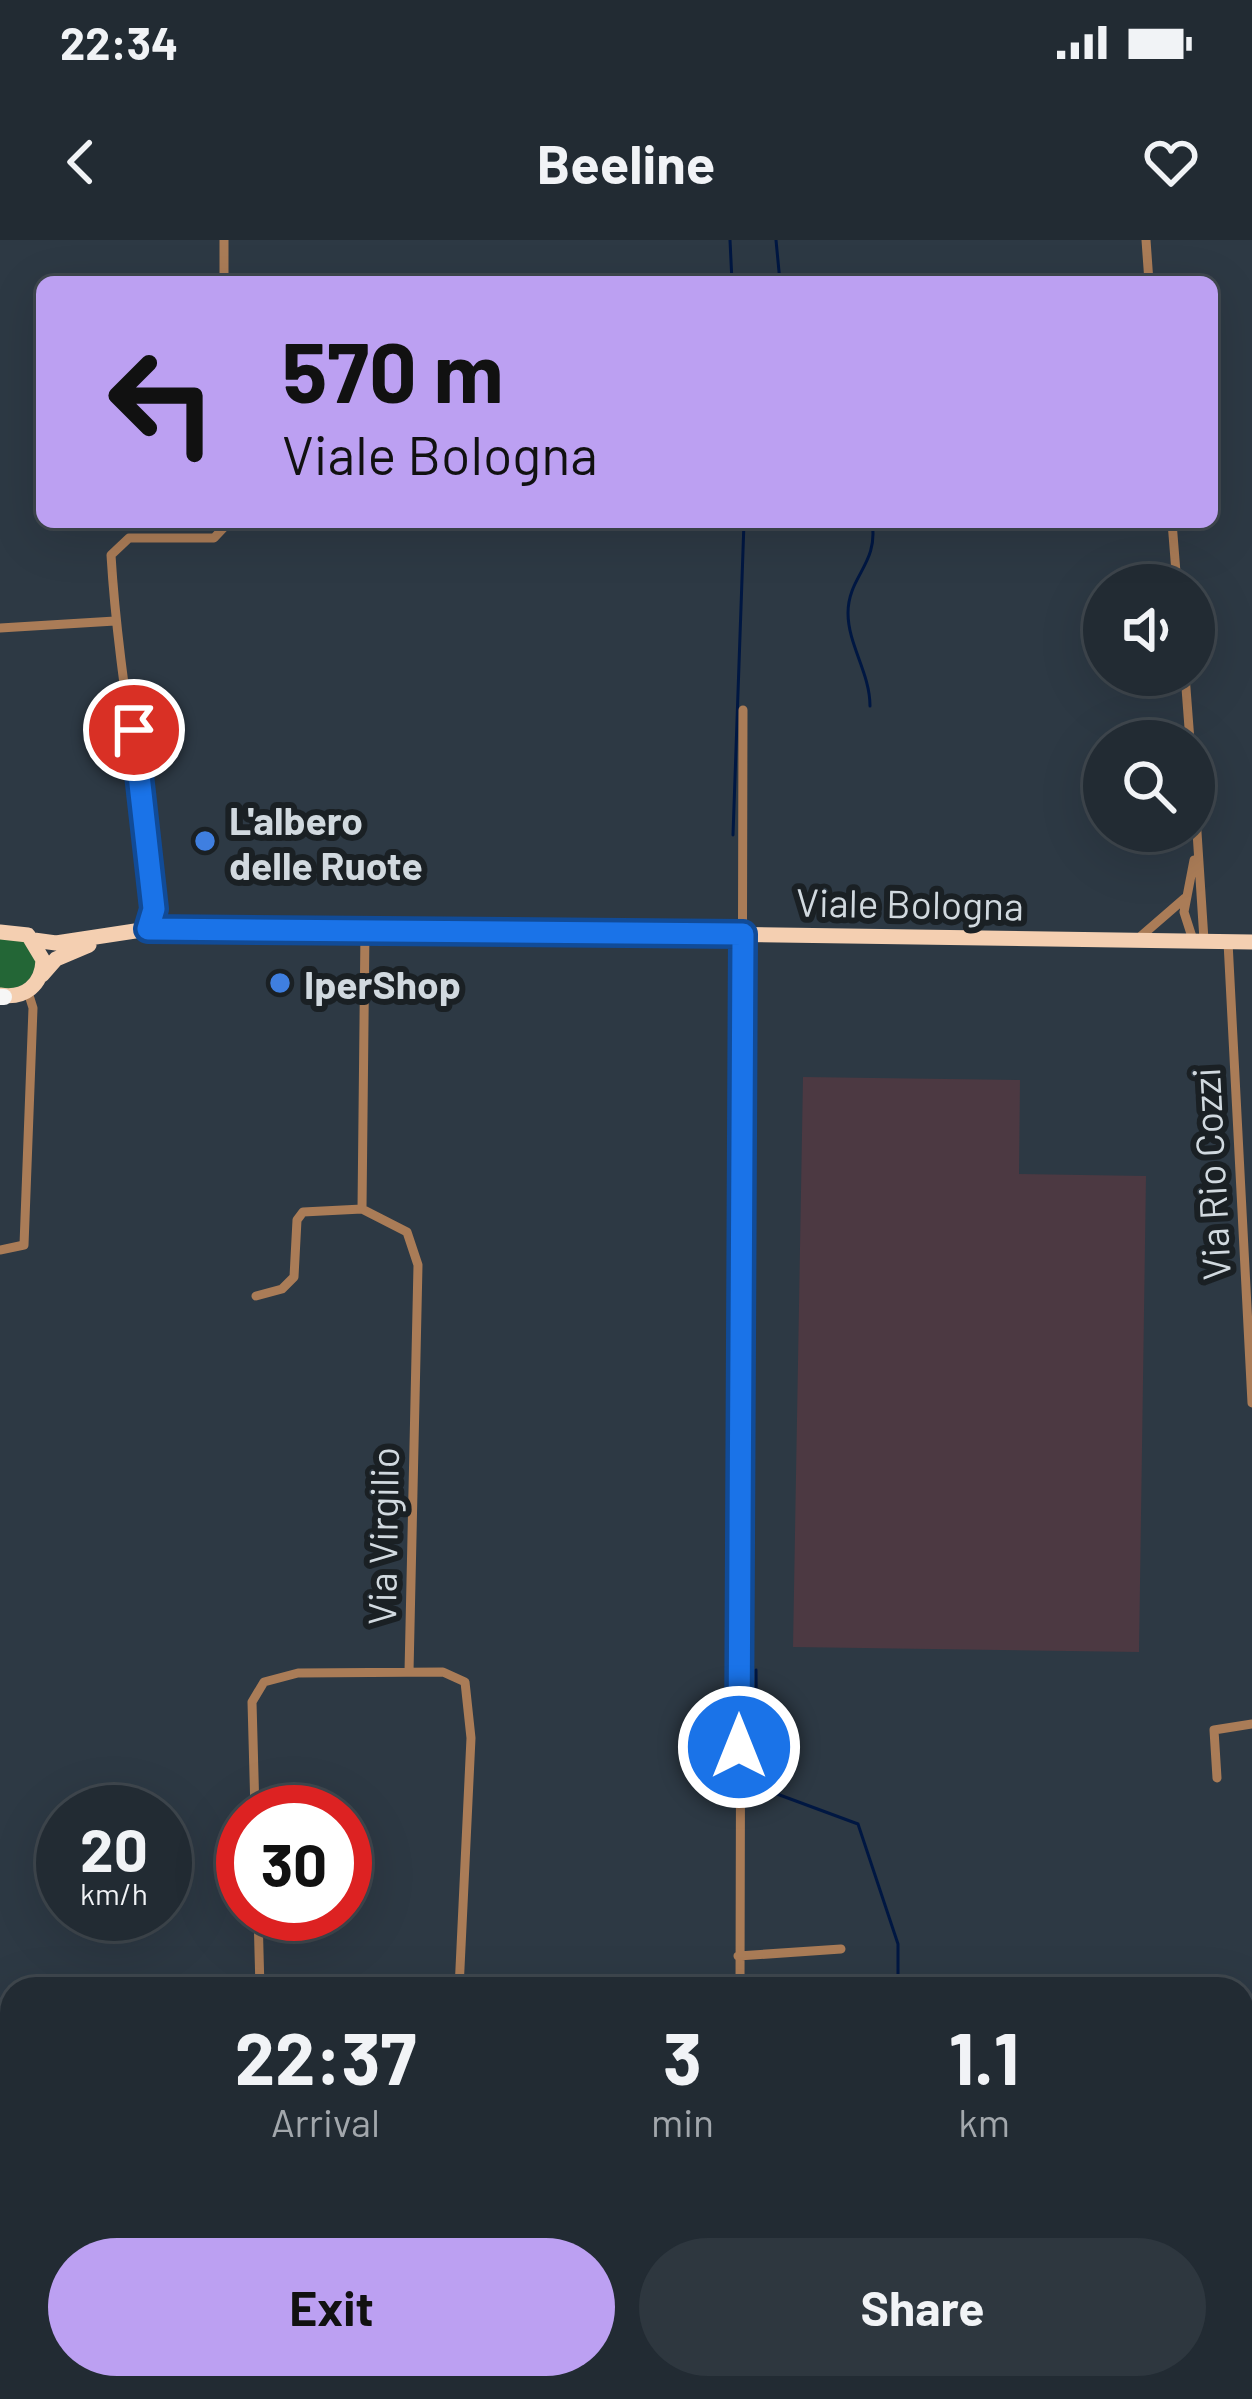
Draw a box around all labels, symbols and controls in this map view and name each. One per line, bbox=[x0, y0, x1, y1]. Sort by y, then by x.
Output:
text: 22:34 bbox=[60, 15, 178, 69]
icon: back bbox=[48, 129, 114, 195]
icon: heart bbox=[1138, 129, 1204, 195]
text: Beeline bbox=[537, 130, 715, 195]
text: 570 m bbox=[282, 319, 504, 420]
icon: left bbox=[84, 324, 240, 480]
text: Viale Bologna bbox=[282, 421, 598, 486]
map controls bbox=[1083, 564, 1215, 852]
button: sound bbox=[1083, 564, 1215, 696]
pin bbox=[83, 679, 185, 781]
icon: arrive bbox=[101, 697, 167, 763]
button: search bbox=[1083, 720, 1215, 852]
place label: L'albero delle Ruote bbox=[229, 796, 423, 888]
marker: L'albero delle Ruote bbox=[192, 828, 218, 854]
street label: Viale Bologna bbox=[796, 878, 1024, 928]
place label: IperShop bbox=[304, 960, 461, 1007]
marker: IperShop bbox=[267, 970, 293, 996]
street label: Via Rio Cozzi bbox=[1181, 1066, 1239, 1282]
street label: Via Virgilio bbox=[357, 1446, 407, 1626]
position arrow bbox=[676, 1684, 802, 1810]
speed limit sign: 30 bbox=[216, 1785, 372, 1941]
text: 20 bbox=[80, 1812, 148, 1884]
text: km/h bbox=[80, 1875, 148, 1911]
text: 22:37 bbox=[235, 2013, 416, 2099]
text: 3 bbox=[663, 2013, 702, 2099]
text: 1.1 bbox=[949, 2013, 1019, 2099]
text: Arrival bbox=[271, 2098, 380, 2145]
text: min bbox=[651, 2098, 714, 2145]
text: km bbox=[958, 2098, 1010, 2145]
button: Exit bbox=[48, 2238, 615, 2376]
button: Share bbox=[639, 2238, 1206, 2376]

